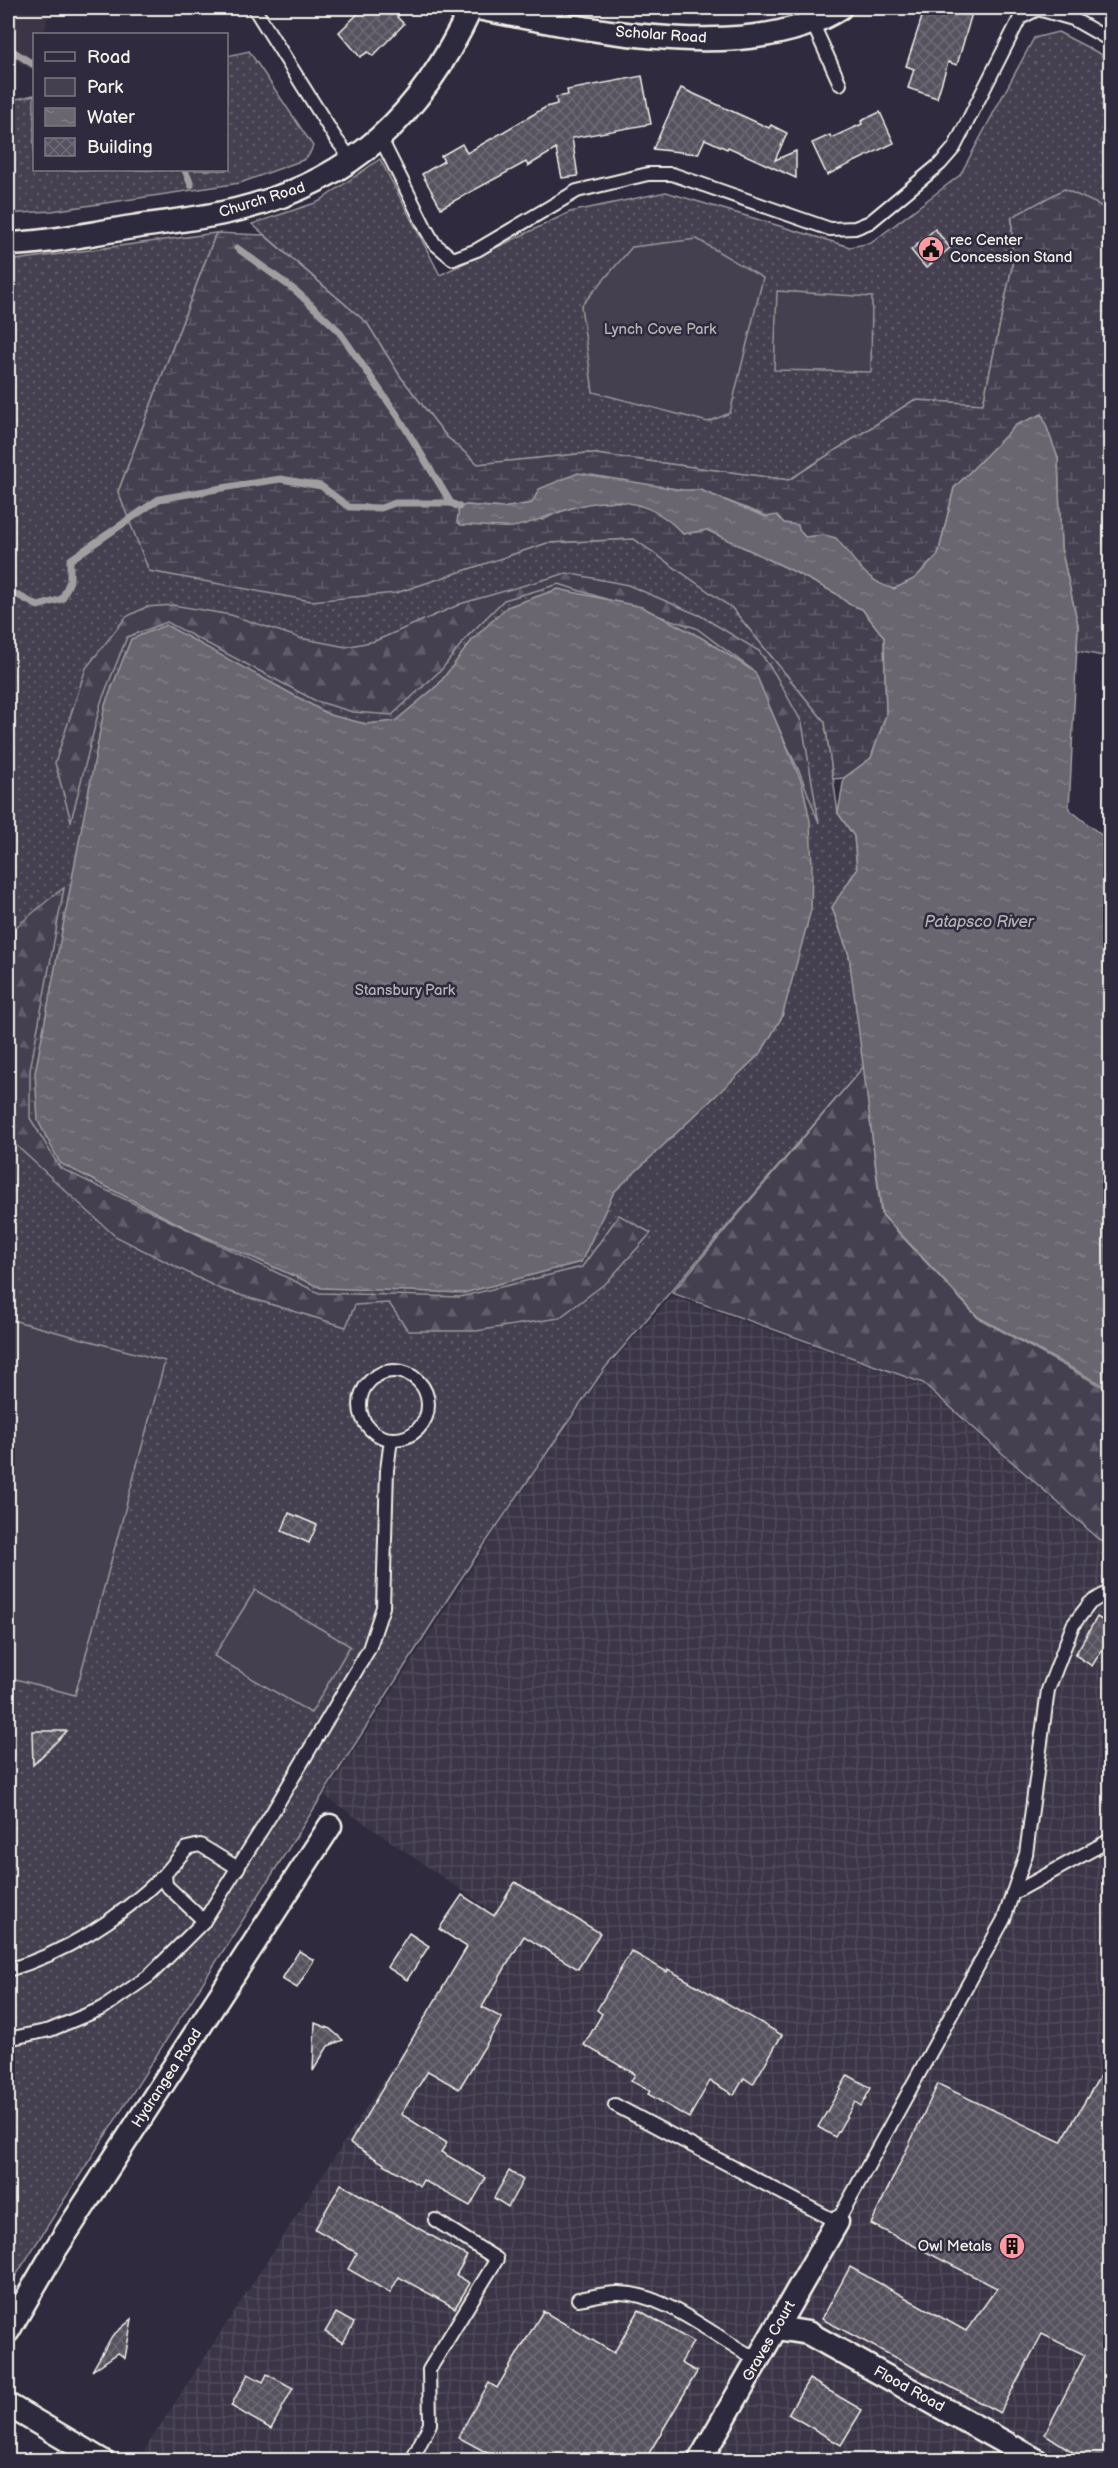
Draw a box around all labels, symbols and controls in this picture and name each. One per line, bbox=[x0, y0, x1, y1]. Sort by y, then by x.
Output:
street label: Scholar Road bbox=[615, 22, 707, 48]
legend bbox=[33, 33, 228, 171]
text: Road bbox=[87, 47, 131, 68]
text: Park bbox=[87, 77, 123, 98]
text: Water bbox=[87, 107, 135, 128]
text: Building bbox=[87, 137, 153, 158]
street label: Church Road bbox=[217, 178, 307, 222]
place label: rec Center Concession Stand bbox=[950, 231, 1072, 267]
public building icon: rec Center Concession Stand bbox=[916, 234, 946, 264]
park label: Lynch Cove Park bbox=[604, 320, 717, 339]
water label: Patapsco River bbox=[924, 913, 1035, 932]
park label: Stansbury Park bbox=[355, 981, 456, 1000]
street label: Hydrangea Road bbox=[128, 2025, 206, 2131]
building icon: Owl Metals bbox=[997, 2231, 1027, 2261]
place label: Owl Metals bbox=[918, 2237, 993, 2256]
street label: Graves Court bbox=[738, 2297, 800, 2385]
street label: Flood Road bbox=[870, 2362, 948, 2416]

